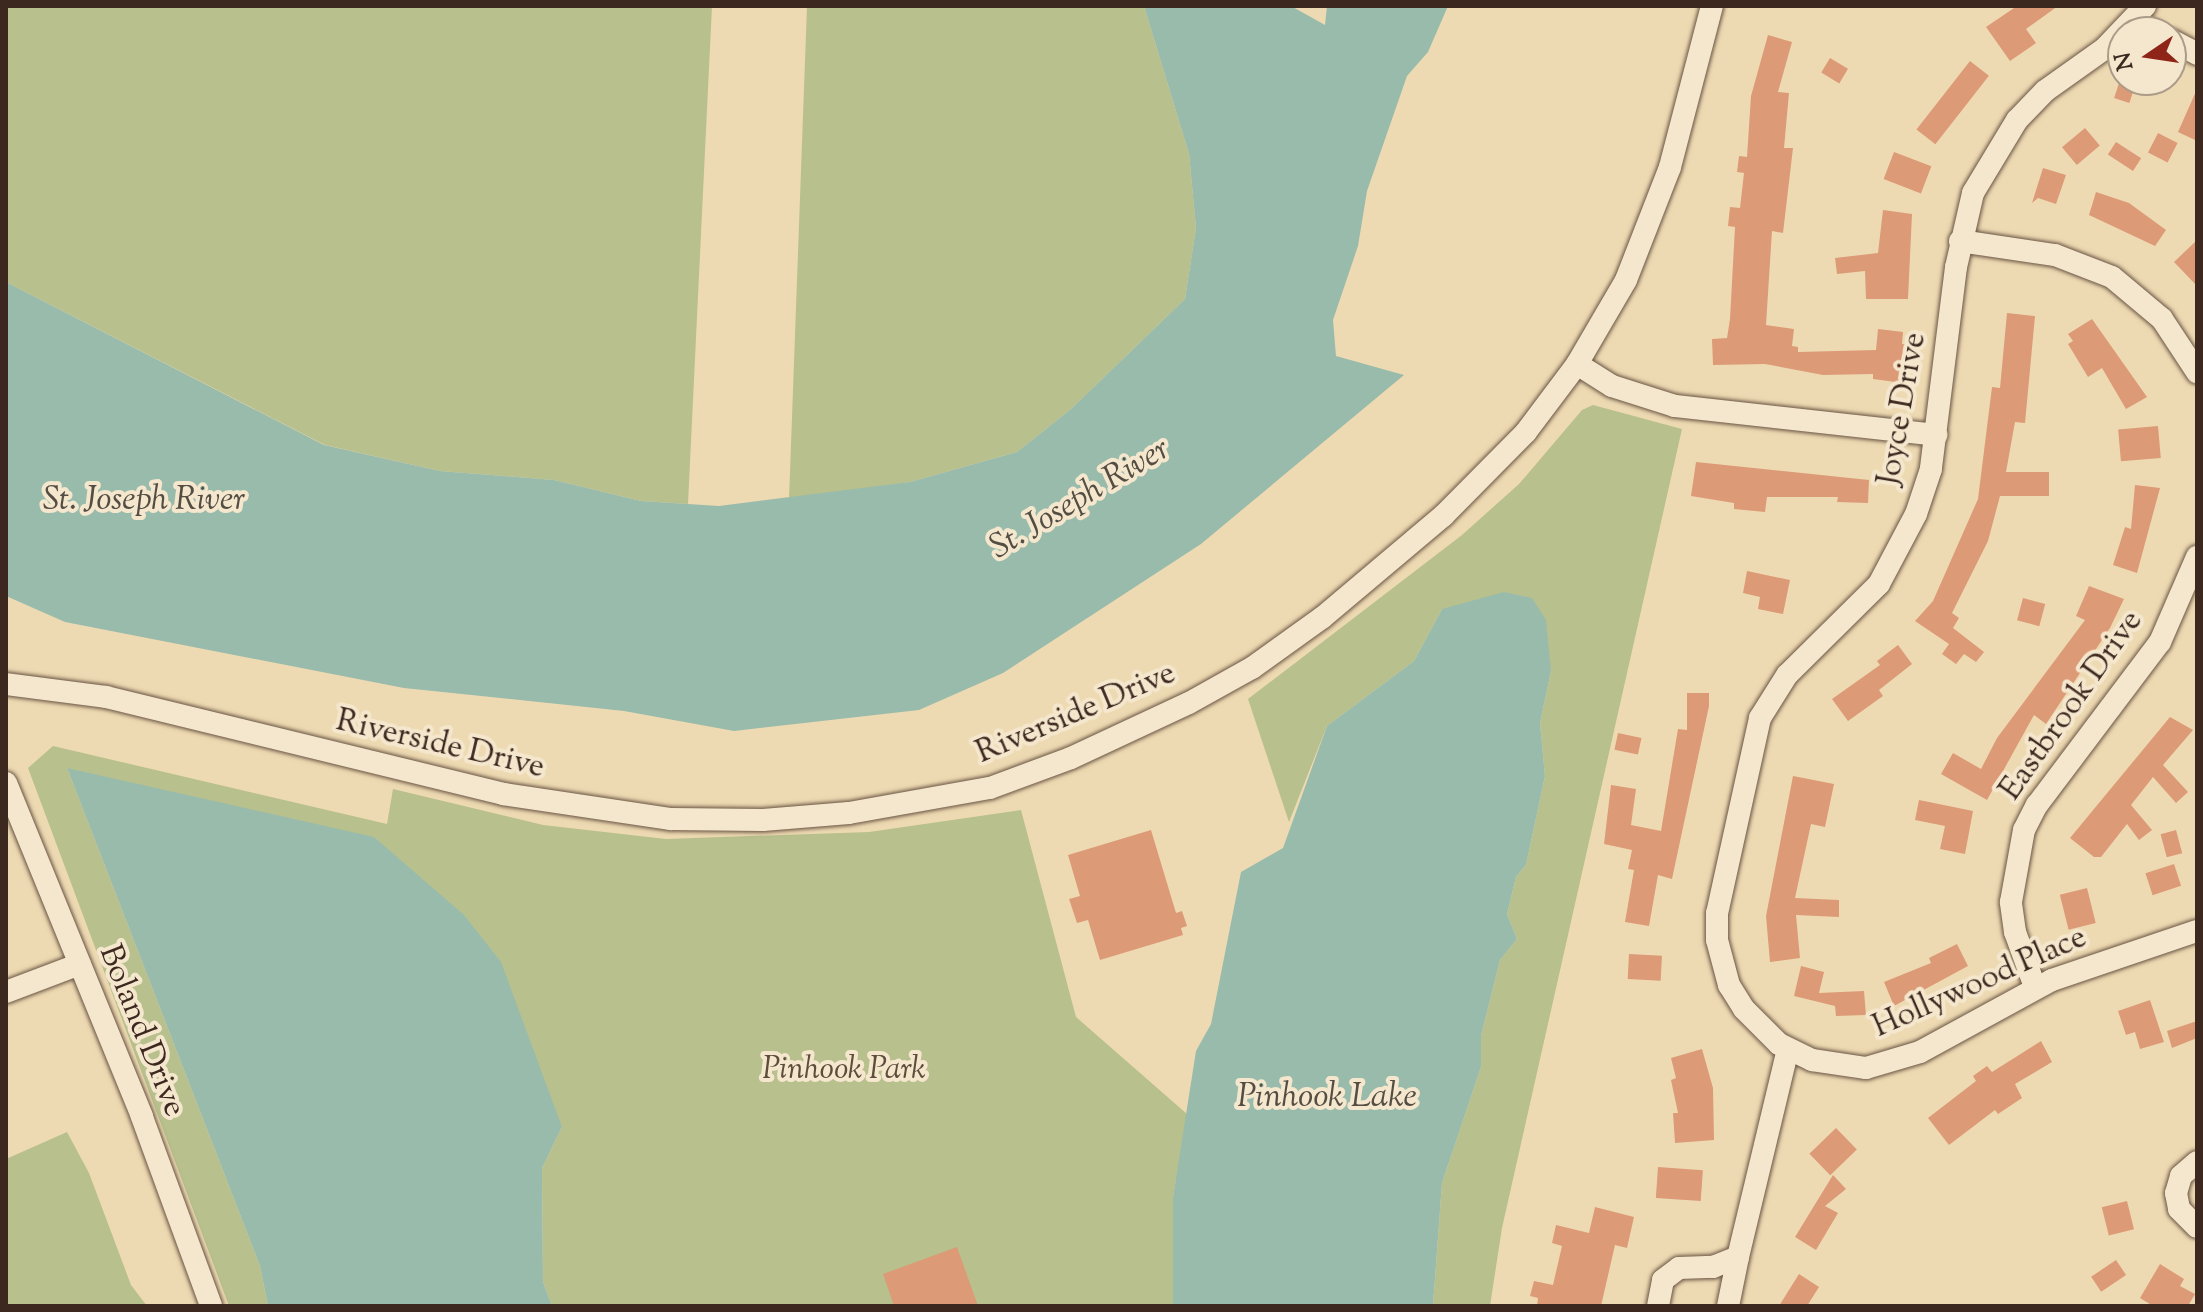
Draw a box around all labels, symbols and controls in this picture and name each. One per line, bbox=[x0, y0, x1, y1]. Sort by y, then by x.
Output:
north arrow bbox=[2107, 16, 2187, 96]
text: N bbox=[2108, 49, 2143, 73]
street label: Joyce Drive bbox=[1871, 330, 1935, 488]
water label: St. Joseph River bbox=[983, 429, 1177, 569]
water label: St. Joseph River bbox=[43, 481, 245, 521]
street label: Eastbrook Drive bbox=[1992, 604, 2152, 808]
street label: Riverside Drive bbox=[971, 655, 1181, 773]
street label: Riverside Drive bbox=[332, 702, 548, 788]
street label: Hollywood Place bbox=[1867, 919, 2093, 1047]
street label: Boland Drive bbox=[89, 940, 193, 1122]
park label: Pinhook Park bbox=[762, 1051, 926, 1089]
water label: Pinhook Lake bbox=[1237, 1078, 1417, 1118]

